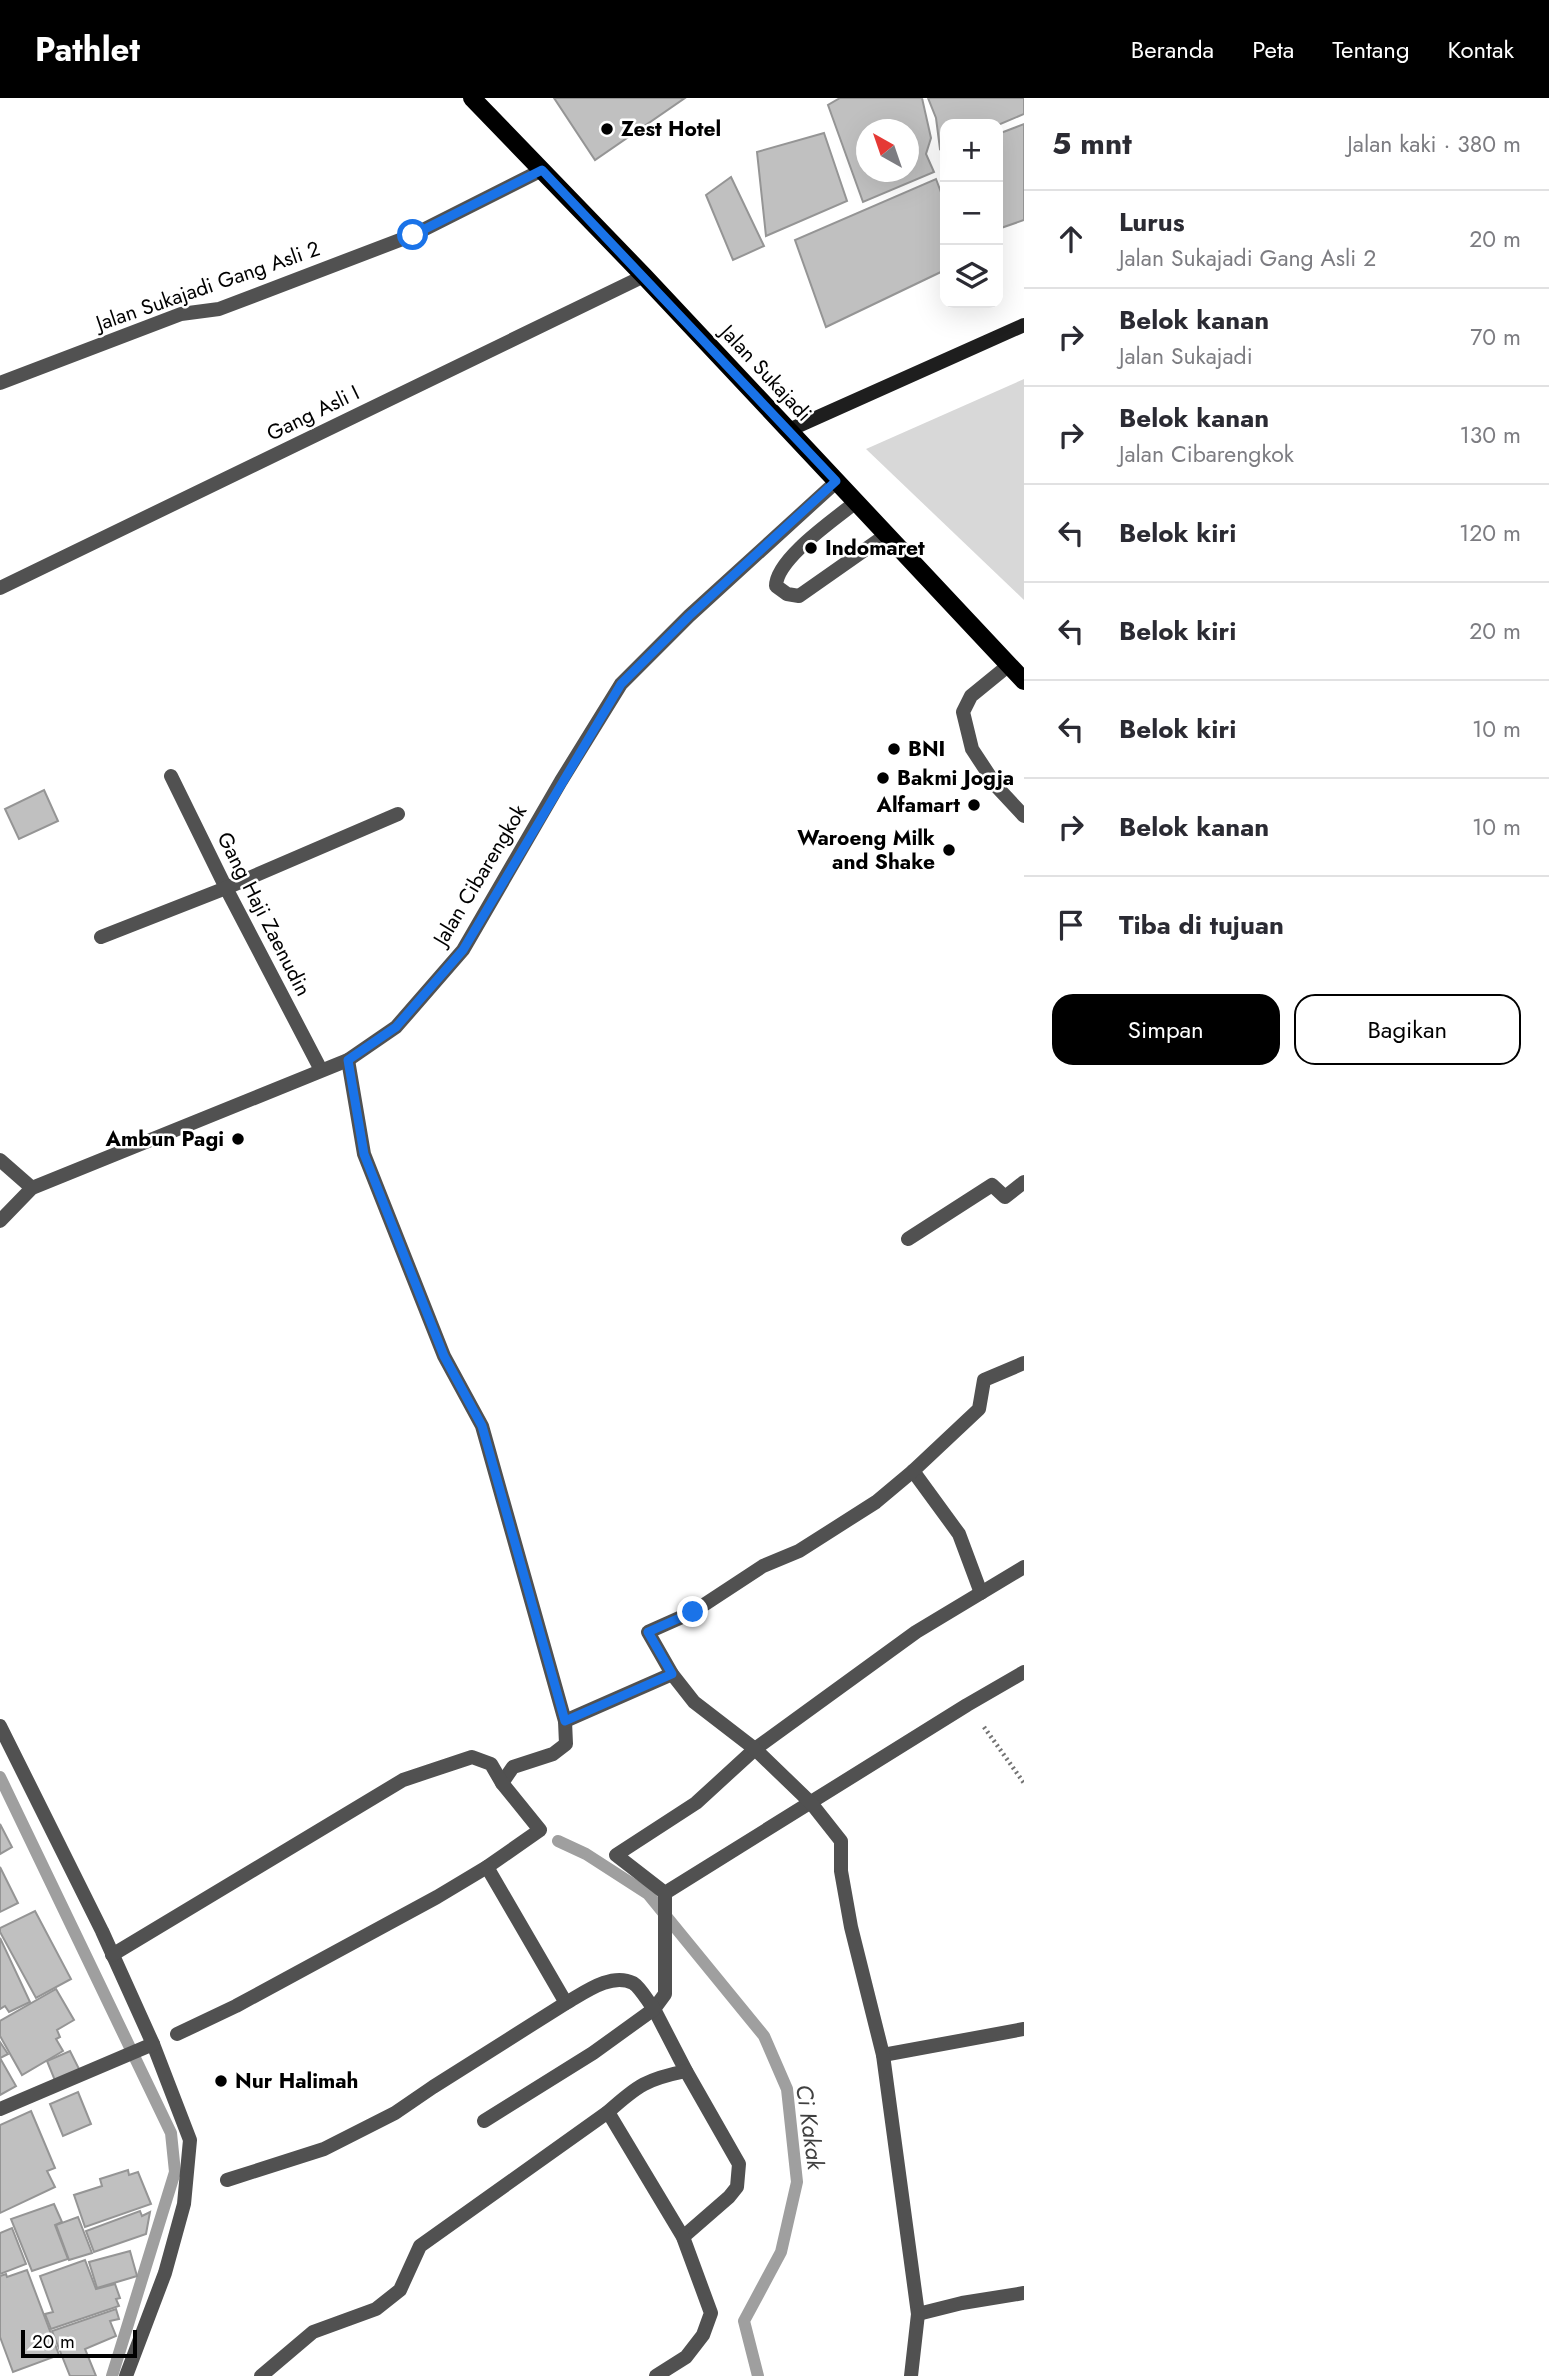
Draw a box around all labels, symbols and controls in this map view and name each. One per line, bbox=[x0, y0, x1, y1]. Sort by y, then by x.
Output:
text: Pathlet bbox=[35, 26, 140, 73]
text: Beranda bbox=[1131, 32, 1214, 67]
text: Peta bbox=[1252, 32, 1294, 67]
text: Tentang bbox=[1332, 32, 1410, 67]
text: Kontak bbox=[1448, 32, 1514, 67]
place label: Zest Hotel bbox=[621, 114, 721, 144]
north arrow bbox=[856, 119, 919, 182]
map controls bbox=[940, 119, 1003, 308]
button: + bbox=[940, 119, 1003, 182]
marker: Zest Hotel bbox=[599, 121, 615, 137]
text: 5 mnt bbox=[1052, 122, 1132, 165]
text: Jalan kaki · 380 m bbox=[1347, 127, 1521, 161]
button: − bbox=[940, 182, 1003, 245]
text: Lurus bbox=[1119, 203, 1185, 241]
route start bbox=[397, 219, 428, 250]
icon: ahead bbox=[1052, 220, 1090, 258]
text: 20 m bbox=[1469, 222, 1521, 256]
street label: Jalan Sukajadi Gang Asli 2 bbox=[89, 234, 324, 339]
text: Jalan Sukajadi Gang Asli 2 bbox=[1119, 241, 1376, 275]
button: layers bbox=[940, 245, 1003, 308]
text: Belok kanan bbox=[1119, 301, 1269, 339]
street label: Jalan Sukajadi bbox=[711, 316, 819, 428]
icon: right bbox=[1052, 318, 1090, 356]
text: 70 m bbox=[1470, 320, 1521, 354]
text: Jalan Sukajadi bbox=[1119, 339, 1253, 373]
street label: Gang Asli I bbox=[262, 378, 364, 448]
text: Belok kanan bbox=[1119, 399, 1269, 437]
icon: right bbox=[1052, 416, 1090, 454]
text: 130 m bbox=[1459, 418, 1521, 452]
text: Jalan Cibarengkok bbox=[1119, 437, 1294, 471]
icon: left bbox=[1052, 514, 1090, 552]
text: Belok kiri bbox=[1119, 514, 1236, 552]
text: 120 m bbox=[1459, 516, 1521, 550]
place label: Indomaret bbox=[825, 533, 925, 563]
marker: Indomaret bbox=[803, 540, 819, 556]
icon: left bbox=[1052, 612, 1090, 650]
text: Belok kiri bbox=[1119, 612, 1236, 650]
text: 20 m bbox=[1469, 614, 1521, 648]
icon: left bbox=[1052, 710, 1090, 748]
text: Belok kiri bbox=[1119, 710, 1236, 748]
text: 10 m bbox=[1472, 712, 1521, 746]
place label: BNI bbox=[908, 734, 945, 764]
marker: BNI bbox=[886, 741, 902, 757]
place label: Bakmi Jogja bbox=[897, 763, 1014, 793]
marker: Bakmi Jogja bbox=[875, 770, 891, 786]
place label: Alfamart bbox=[876, 790, 960, 820]
marker: Alfamart bbox=[966, 797, 982, 813]
street label: Jalan Cibarengkok bbox=[424, 798, 534, 954]
icon: right bbox=[1052, 808, 1090, 846]
text: Belok kanan bbox=[1119, 808, 1269, 846]
text: 10 m bbox=[1472, 810, 1521, 844]
place label: Waroeng Milk and Shake bbox=[797, 823, 935, 877]
street label: Gang Haji Zaenudin bbox=[210, 827, 318, 1001]
marker: Waroeng Milk and Shake bbox=[941, 842, 957, 858]
icon: arrive bbox=[1052, 906, 1090, 944]
text: Tiba di tujuan bbox=[1119, 906, 1284, 944]
button: Simpan bbox=[1052, 994, 1280, 1065]
button: Bagikan bbox=[1294, 994, 1521, 1065]
place label: Ambun Pagi bbox=[105, 1124, 224, 1154]
marker: Ambun Pagi bbox=[230, 1131, 246, 1147]
route end bbox=[677, 1596, 708, 1627]
place label: Nur Halimah bbox=[235, 2066, 358, 2096]
marker: Nur Halimah bbox=[213, 2073, 229, 2089]
water label: Ci Kakak bbox=[787, 2082, 833, 2173]
scale bar bbox=[21, 2327, 136, 2359]
text: 20 m bbox=[32, 2328, 75, 2355]

